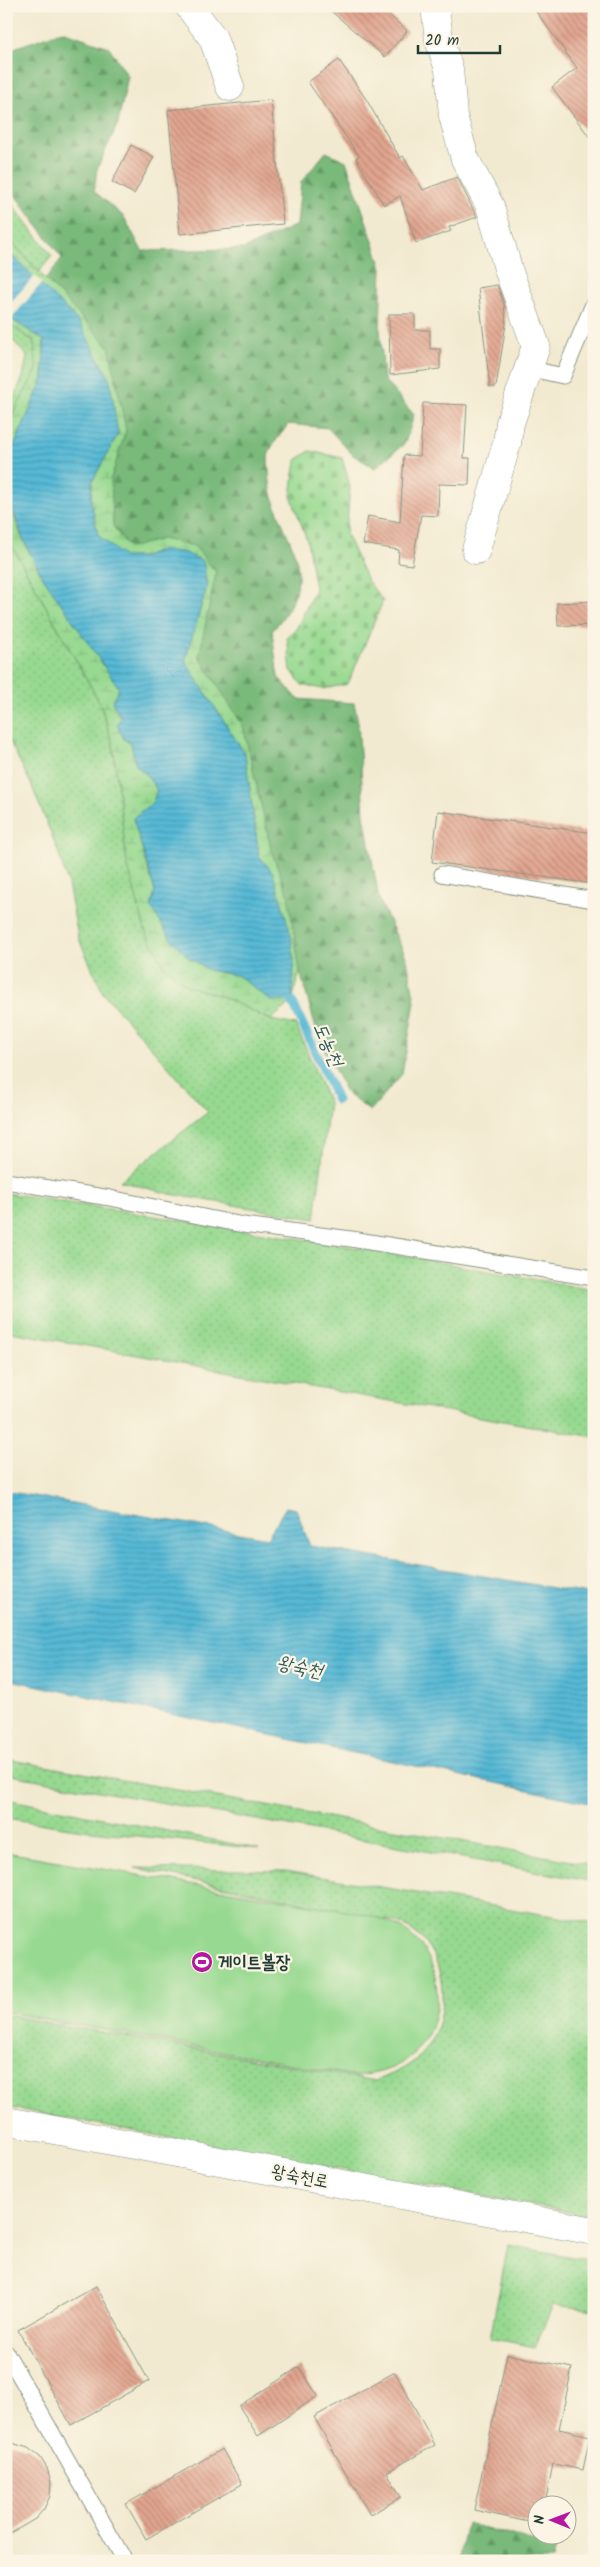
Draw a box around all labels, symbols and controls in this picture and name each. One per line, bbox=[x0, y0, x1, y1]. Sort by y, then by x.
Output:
scale bar bbox=[418, 22, 500, 54]
text: 20 m bbox=[425, 29, 459, 53]
water label: 도농천 bbox=[304, 1018, 351, 1073]
water label: 왕숙천 bbox=[274, 1649, 327, 1688]
place label: 게이트볼장 bbox=[218, 1949, 291, 1978]
sports icon: 게이트볼장 bbox=[190, 1950, 214, 1974]
street label: 왕숙천로 bbox=[269, 2158, 331, 2197]
north arrow bbox=[528, 2494, 578, 2544]
text: N bbox=[529, 2515, 551, 2524]

